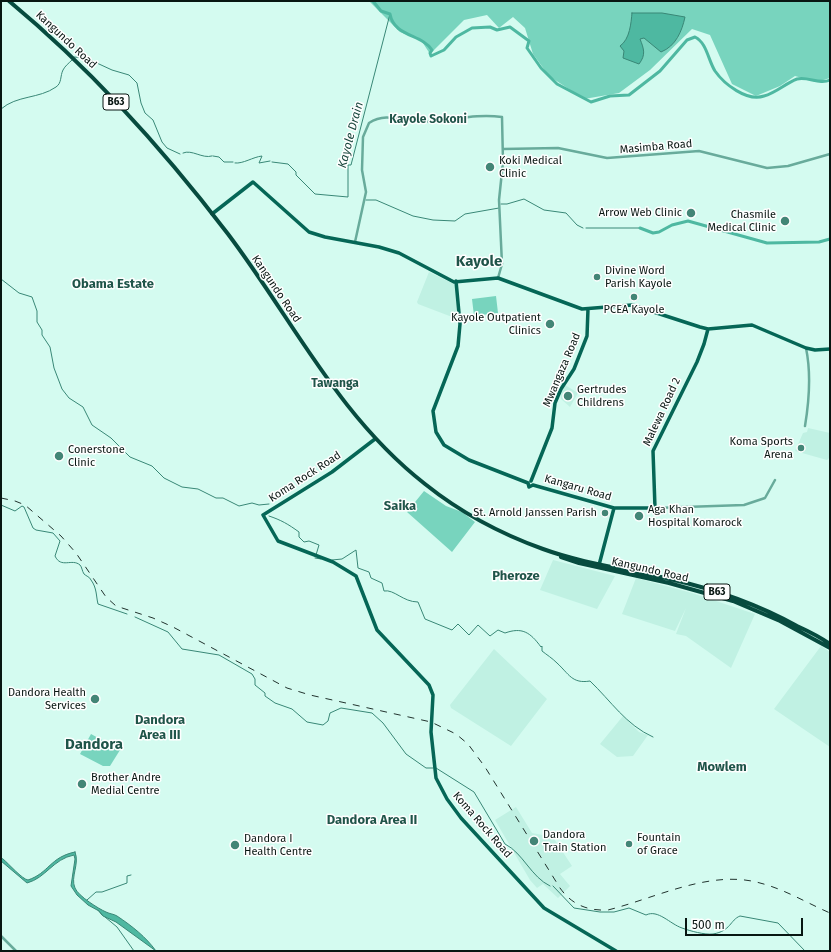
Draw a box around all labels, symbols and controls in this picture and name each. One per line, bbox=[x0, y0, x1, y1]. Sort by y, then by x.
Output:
street label: Kangundo Road bbox=[33, 8, 99, 72]
road number: B63 bbox=[103, 94, 129, 110]
water label: Kayole Drain bbox=[335, 100, 367, 170]
district label: Kayole Sokoni bbox=[389, 113, 467, 127]
street label: Masimba Road bbox=[619, 137, 693, 157]
place label: Koki Medical Clinic bbox=[499, 154, 562, 180]
marker: Koki Medical Clinic bbox=[484, 161, 496, 173]
place label: Arrow Web Clinic bbox=[599, 206, 682, 220]
marker: Arrow Web Clinic bbox=[685, 207, 697, 219]
place label: Chasmile Medical Clinic bbox=[707, 208, 776, 234]
marker: Chasmile Medical Clinic bbox=[779, 215, 791, 227]
street label: Kangundo Road bbox=[249, 253, 303, 325]
district label: Kayole bbox=[456, 253, 502, 271]
place label: Divine Word Parish Kayole bbox=[605, 264, 672, 290]
marker: Divine Word Parish Kayole bbox=[592, 272, 602, 282]
district label: Obama Estate bbox=[72, 276, 154, 292]
marker: PCEA Kayole bbox=[629, 292, 639, 302]
place label: PCEA Kayole bbox=[604, 303, 664, 317]
place label: Kayole Outpatient Clinics bbox=[451, 311, 541, 337]
marker: Kayole Outpatient Clinics bbox=[544, 318, 556, 330]
street label: Mwangaza Road bbox=[540, 331, 584, 409]
street label: Malewa Road 2 bbox=[640, 376, 684, 448]
district label: Tawanga bbox=[311, 377, 359, 391]
place label: Gertrudes Childrens bbox=[577, 383, 627, 409]
marker: Gertrudes Childrens bbox=[562, 390, 574, 402]
place label: Koma Sports Arena bbox=[730, 435, 793, 461]
place label: Conerstone Clinic bbox=[68, 443, 125, 469]
marker: Koma Sports Arena bbox=[796, 443, 806, 453]
street label: Koma Rock Road bbox=[267, 449, 343, 505]
marker: Conerstone Clinic bbox=[53, 450, 65, 462]
street label: Kangaru Road bbox=[543, 472, 613, 504]
district label: Saika bbox=[384, 498, 416, 514]
place label: Aga Khan Hospital Komarock bbox=[648, 503, 742, 529]
place label: St. Arnold Janssen Parish bbox=[473, 506, 597, 520]
marker: St. Arnold Janssen Parish bbox=[600, 508, 610, 518]
marker: Aga Khan Hospital Komarock bbox=[633, 510, 645, 522]
street label: Kangundo Road bbox=[610, 555, 690, 585]
district label: Pheroze bbox=[492, 568, 540, 584]
road number: B63 bbox=[704, 584, 730, 600]
place label: Dandora Health Services bbox=[8, 686, 86, 712]
marker: Dandora Health Services bbox=[89, 693, 101, 705]
district label: Dandora Area III bbox=[135, 712, 185, 743]
district label: Dandora bbox=[65, 736, 123, 754]
district label: Mowlem bbox=[697, 759, 747, 775]
place label: Brother Andre Medial Centre bbox=[91, 771, 161, 797]
marker: Brother Andre Medial Centre bbox=[76, 778, 88, 790]
street label: Koma Rock Road bbox=[450, 789, 514, 861]
district label: Dandora Area II bbox=[327, 812, 417, 828]
place label: Dandora Train Station bbox=[543, 828, 606, 854]
place label: Fountain of Grace bbox=[637, 831, 681, 857]
place label: Dandora I Health Centre bbox=[244, 832, 312, 858]
marker: Dandora Train Station bbox=[528, 835, 540, 847]
marker: Dandora I Health Centre bbox=[229, 839, 241, 851]
marker: Fountain of Grace bbox=[624, 839, 634, 849]
scale bar bbox=[687, 910, 805, 936]
text: 500 m bbox=[692, 918, 725, 932]

